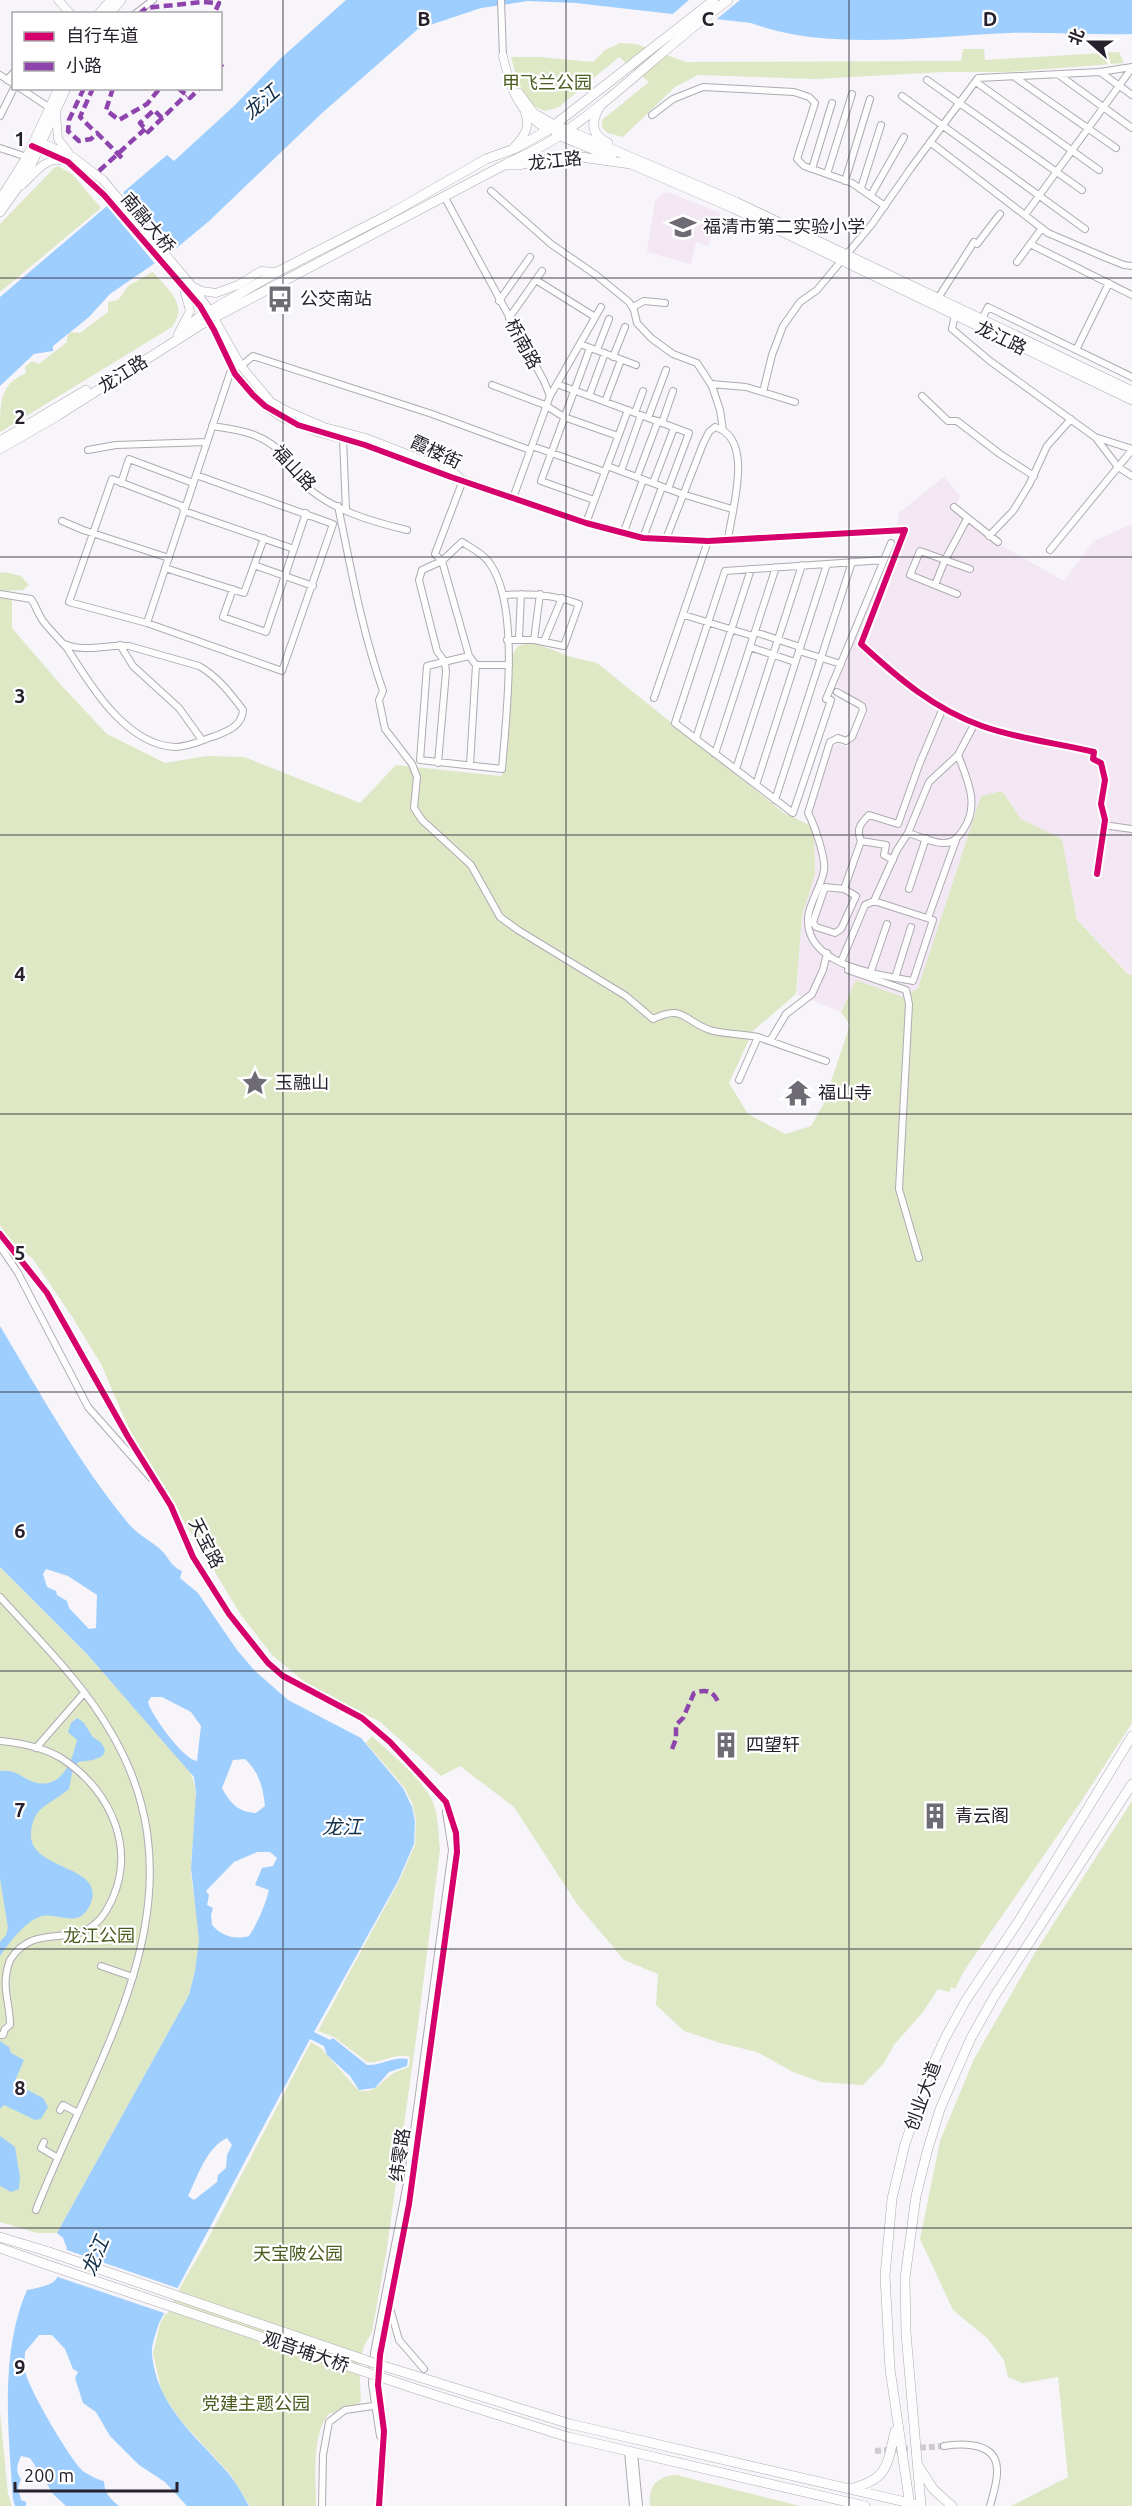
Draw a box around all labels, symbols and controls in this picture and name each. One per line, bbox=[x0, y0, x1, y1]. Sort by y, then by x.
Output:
text: B bbox=[417, 7, 431, 30]
text: C bbox=[702, 7, 715, 30]
text: D bbox=[983, 7, 997, 30]
legend bbox=[12, 12, 222, 90]
north arrow bbox=[1060, 12, 1120, 72]
text: 自行车道 bbox=[66, 25, 138, 45]
text: 北 bbox=[1065, 26, 1087, 47]
text: 小路 bbox=[66, 55, 102, 75]
park label: 甲飞兰公园 bbox=[502, 72, 592, 92]
water label: 龙江 bbox=[238, 79, 285, 123]
text: 1 bbox=[14, 127, 26, 150]
street label: 龙江路 bbox=[527, 147, 583, 173]
street label: 南融大桥 bbox=[118, 188, 180, 256]
school or university icon: 福清市第二实验小学 bbox=[668, 212, 698, 242]
place label: 福清市第二实验小学 bbox=[703, 216, 865, 236]
bus stop icon: 公交南站 bbox=[265, 284, 295, 314]
place label: 公交南站 bbox=[300, 288, 372, 308]
street label: 桥南路 bbox=[502, 315, 546, 372]
street label: 龙江路 bbox=[973, 316, 1030, 358]
street label: 龙江路 bbox=[94, 350, 151, 396]
text: 2 bbox=[14, 405, 26, 428]
street label: 霞楼街 bbox=[408, 431, 465, 472]
street label: 福山路 bbox=[269, 441, 320, 494]
text: 3 bbox=[14, 684, 26, 707]
text: 4 bbox=[14, 962, 26, 985]
place icon: 玉融山 bbox=[240, 1068, 270, 1098]
place label: 玉融山 bbox=[275, 1072, 329, 1092]
temple icon: 福山寺 bbox=[783, 1078, 813, 1108]
place label: 福山寺 bbox=[818, 1082, 872, 1102]
text: 5 bbox=[14, 1241, 26, 1264]
street label: 天宝路 bbox=[186, 1514, 228, 1571]
text: 6 bbox=[14, 1519, 26, 1542]
building icon: 四望轩 bbox=[711, 1730, 741, 1760]
place label: 四望轩 bbox=[746, 1734, 800, 1754]
text: 7 bbox=[14, 1798, 26, 1821]
building icon: 青云阁 bbox=[920, 1801, 950, 1831]
place label: 青云阁 bbox=[955, 1805, 1009, 1825]
water label: 龙江 bbox=[322, 1815, 364, 1838]
park label: 龙江公园 bbox=[63, 1925, 135, 1945]
street label: 创业大道 bbox=[900, 2058, 944, 2133]
text: 8 bbox=[14, 2076, 26, 2099]
street label: 纬零路 bbox=[385, 2127, 413, 2183]
water label: 龙江 bbox=[76, 2231, 114, 2279]
park label: 天宝陂公园 bbox=[253, 2243, 343, 2263]
street label: 观音埔大桥 bbox=[261, 2327, 352, 2375]
text: 9 bbox=[14, 2355, 26, 2378]
park label: 党建主题公园 bbox=[202, 2393, 310, 2413]
scale bar bbox=[15, 2455, 177, 2493]
text: 200 m bbox=[24, 2465, 74, 2485]

